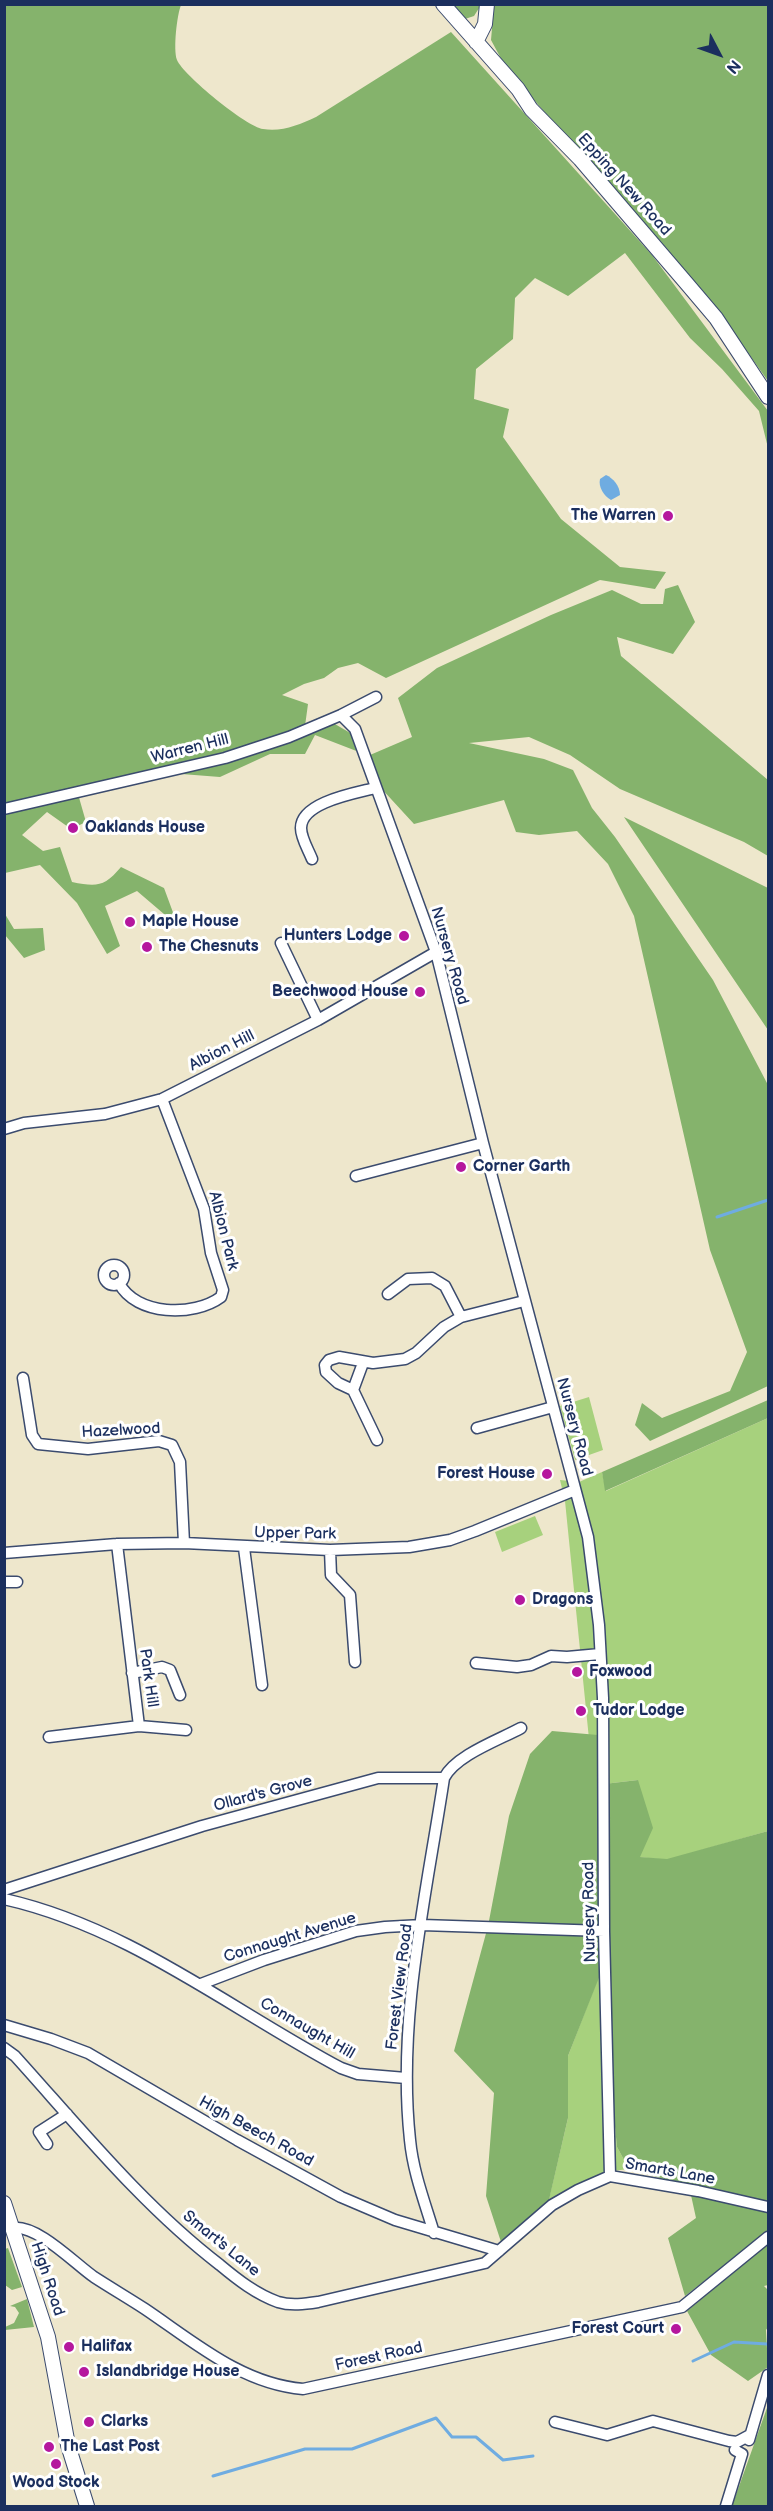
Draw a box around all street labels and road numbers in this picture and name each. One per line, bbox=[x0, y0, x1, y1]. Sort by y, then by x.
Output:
street label: Epping New Road bbox=[573, 130, 675, 240]
street label: Warren Hill bbox=[149, 730, 231, 768]
street label: Nursery Road bbox=[426, 905, 472, 1007]
street label: Albion Hill bbox=[186, 1026, 258, 1076]
street label: Albion Park bbox=[204, 1190, 242, 1272]
street label: Nursery Road bbox=[552, 1376, 596, 1478]
street label: Hazelwood bbox=[81, 1419, 161, 1443]
street label: Upper Park bbox=[254, 1524, 336, 1544]
street label: Park Hill bbox=[134, 1647, 162, 1709]
street label: Ollard's Grove bbox=[212, 1772, 314, 1816]
street label: Nursery Road bbox=[580, 1861, 600, 1963]
street label: Connaught Avenue bbox=[221, 1909, 359, 1967]
street label: Forest View Road bbox=[383, 1923, 417, 2051]
street label: Connaught Hill bbox=[256, 1994, 358, 2064]
street label: High Beech Road bbox=[195, 2093, 317, 2171]
street label: Smarts Lane bbox=[623, 2155, 717, 2189]
street label: Smart's Lane bbox=[178, 2207, 264, 2281]
street label: High Road bbox=[26, 2240, 68, 2318]
street label: Forest Road bbox=[334, 2338, 424, 2376]

